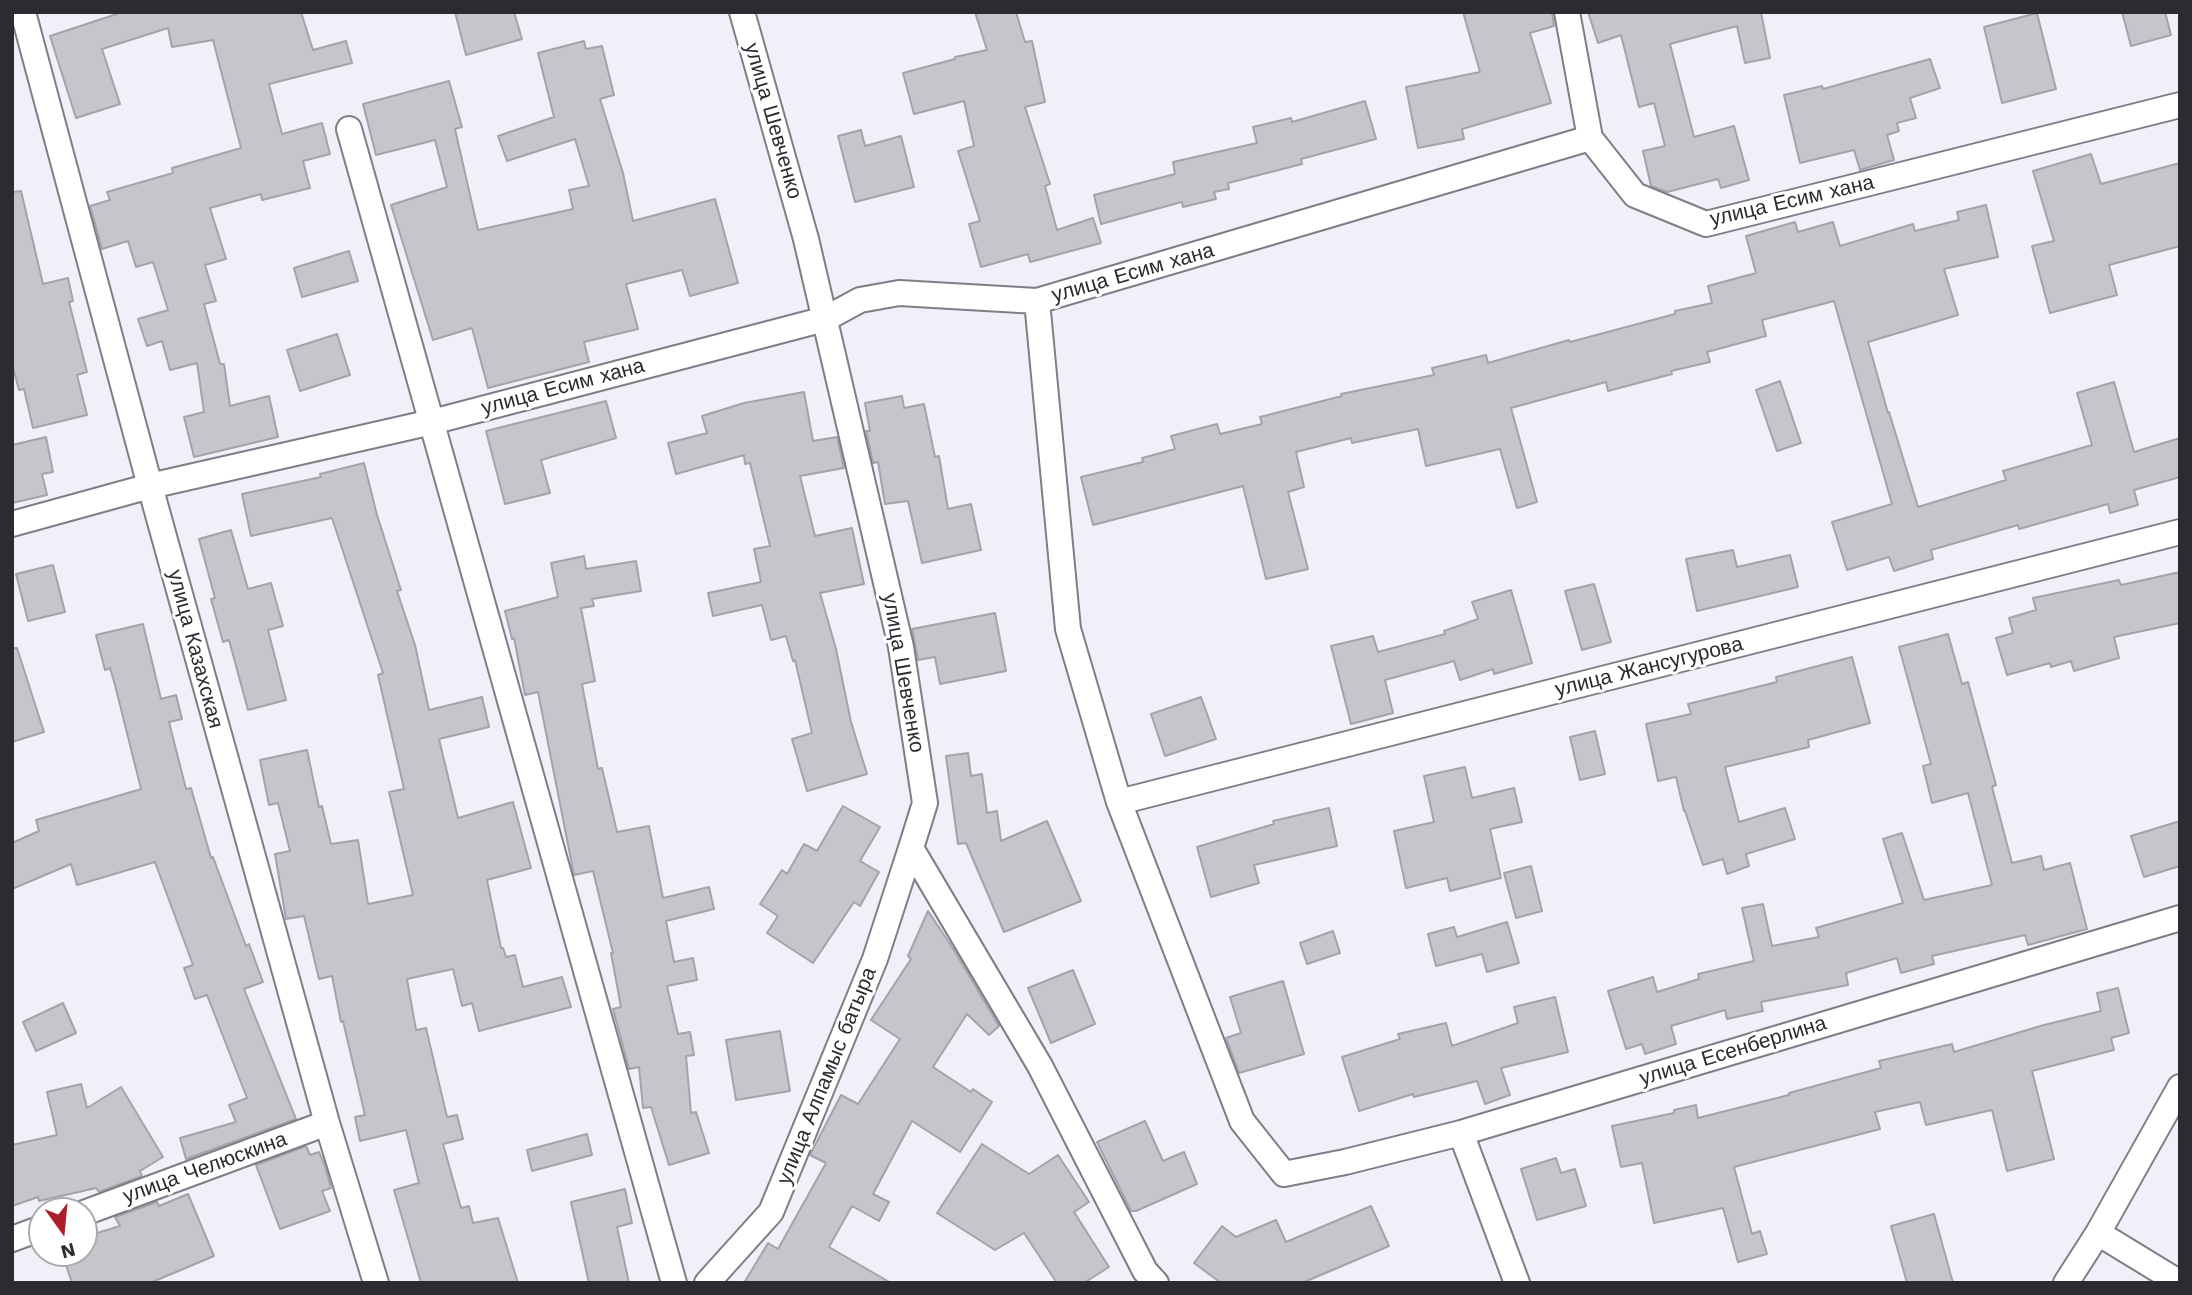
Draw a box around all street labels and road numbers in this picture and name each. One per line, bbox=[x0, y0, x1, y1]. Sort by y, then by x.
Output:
street label: улица Шевченко bbox=[739, 40, 807, 202]
street label: улица Есим хана bbox=[1707, 170, 1877, 232]
street label: улица Есим хана bbox=[1049, 238, 1217, 308]
street label: улица Есим хана bbox=[479, 353, 647, 421]
street label: улица Казахская bbox=[162, 567, 228, 731]
street label: улица Шевченко bbox=[877, 591, 929, 755]
street label: улица Жансугурова bbox=[1552, 631, 1746, 703]
street label: улица Алпамыс батыра bbox=[772, 964, 882, 1188]
street label: улица Есенберлина bbox=[1636, 1011, 1830, 1091]
street label: улица Челюскина bbox=[120, 1127, 290, 1209]

